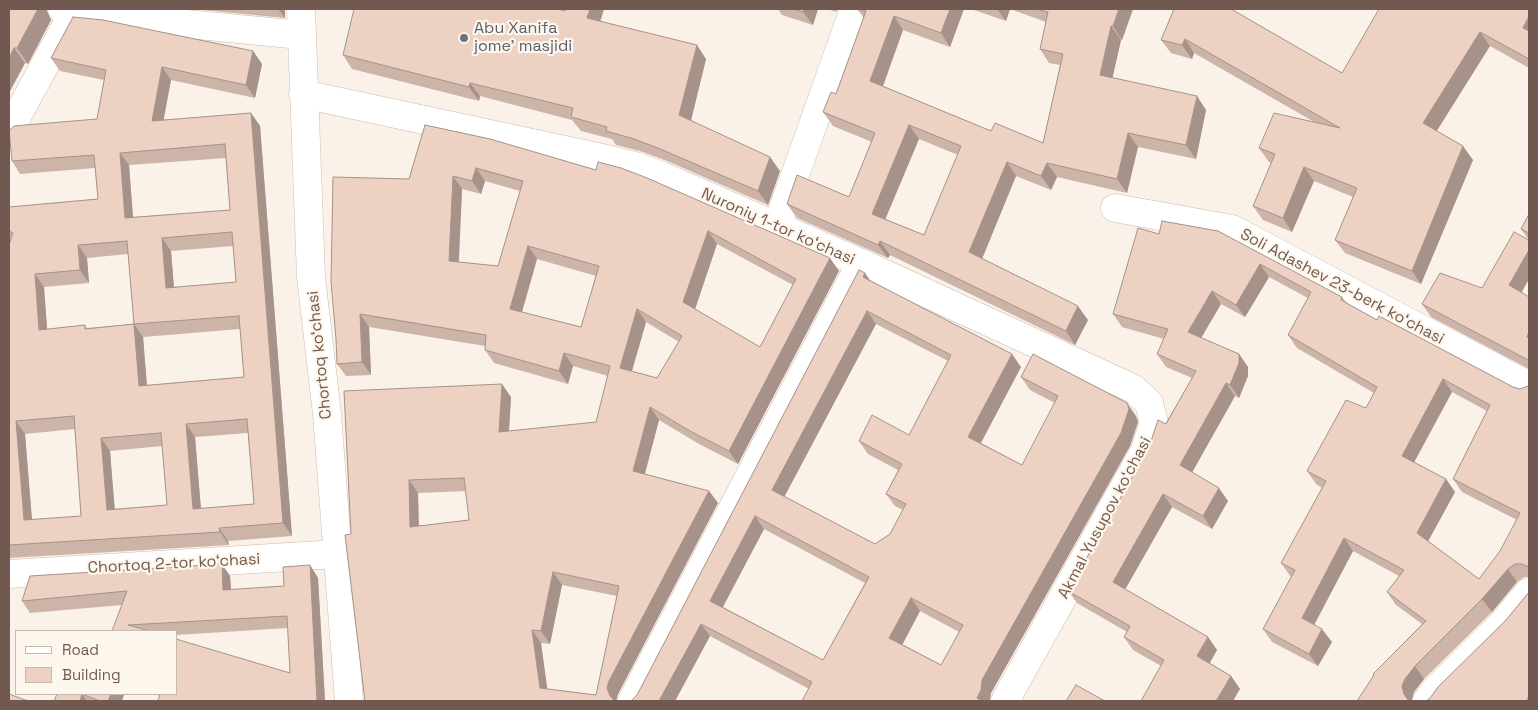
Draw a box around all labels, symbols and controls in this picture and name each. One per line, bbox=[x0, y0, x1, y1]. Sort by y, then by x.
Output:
place label: Abu Xanifa jome' masjidi bbox=[474, 19, 572, 57]
marker: Abu Xanifa jome' masjidi bbox=[458, 32, 470, 44]
street label: Nuroniy 1-tor koʻchasi bbox=[698, 184, 858, 270]
street label: Soli Adashev 23-berk koʻchasi bbox=[1237, 225, 1447, 349]
street label: Chortoq koʻchasi bbox=[304, 290, 336, 420]
street label: Akmal Yusupov koʻchasi bbox=[1054, 434, 1156, 602]
street label: Chortoq 2-tor koʻchasi bbox=[87, 550, 261, 578]
legend bbox=[15, 630, 178, 695]
text: Road bbox=[62, 640, 99, 659]
text: Building bbox=[62, 665, 121, 684]

